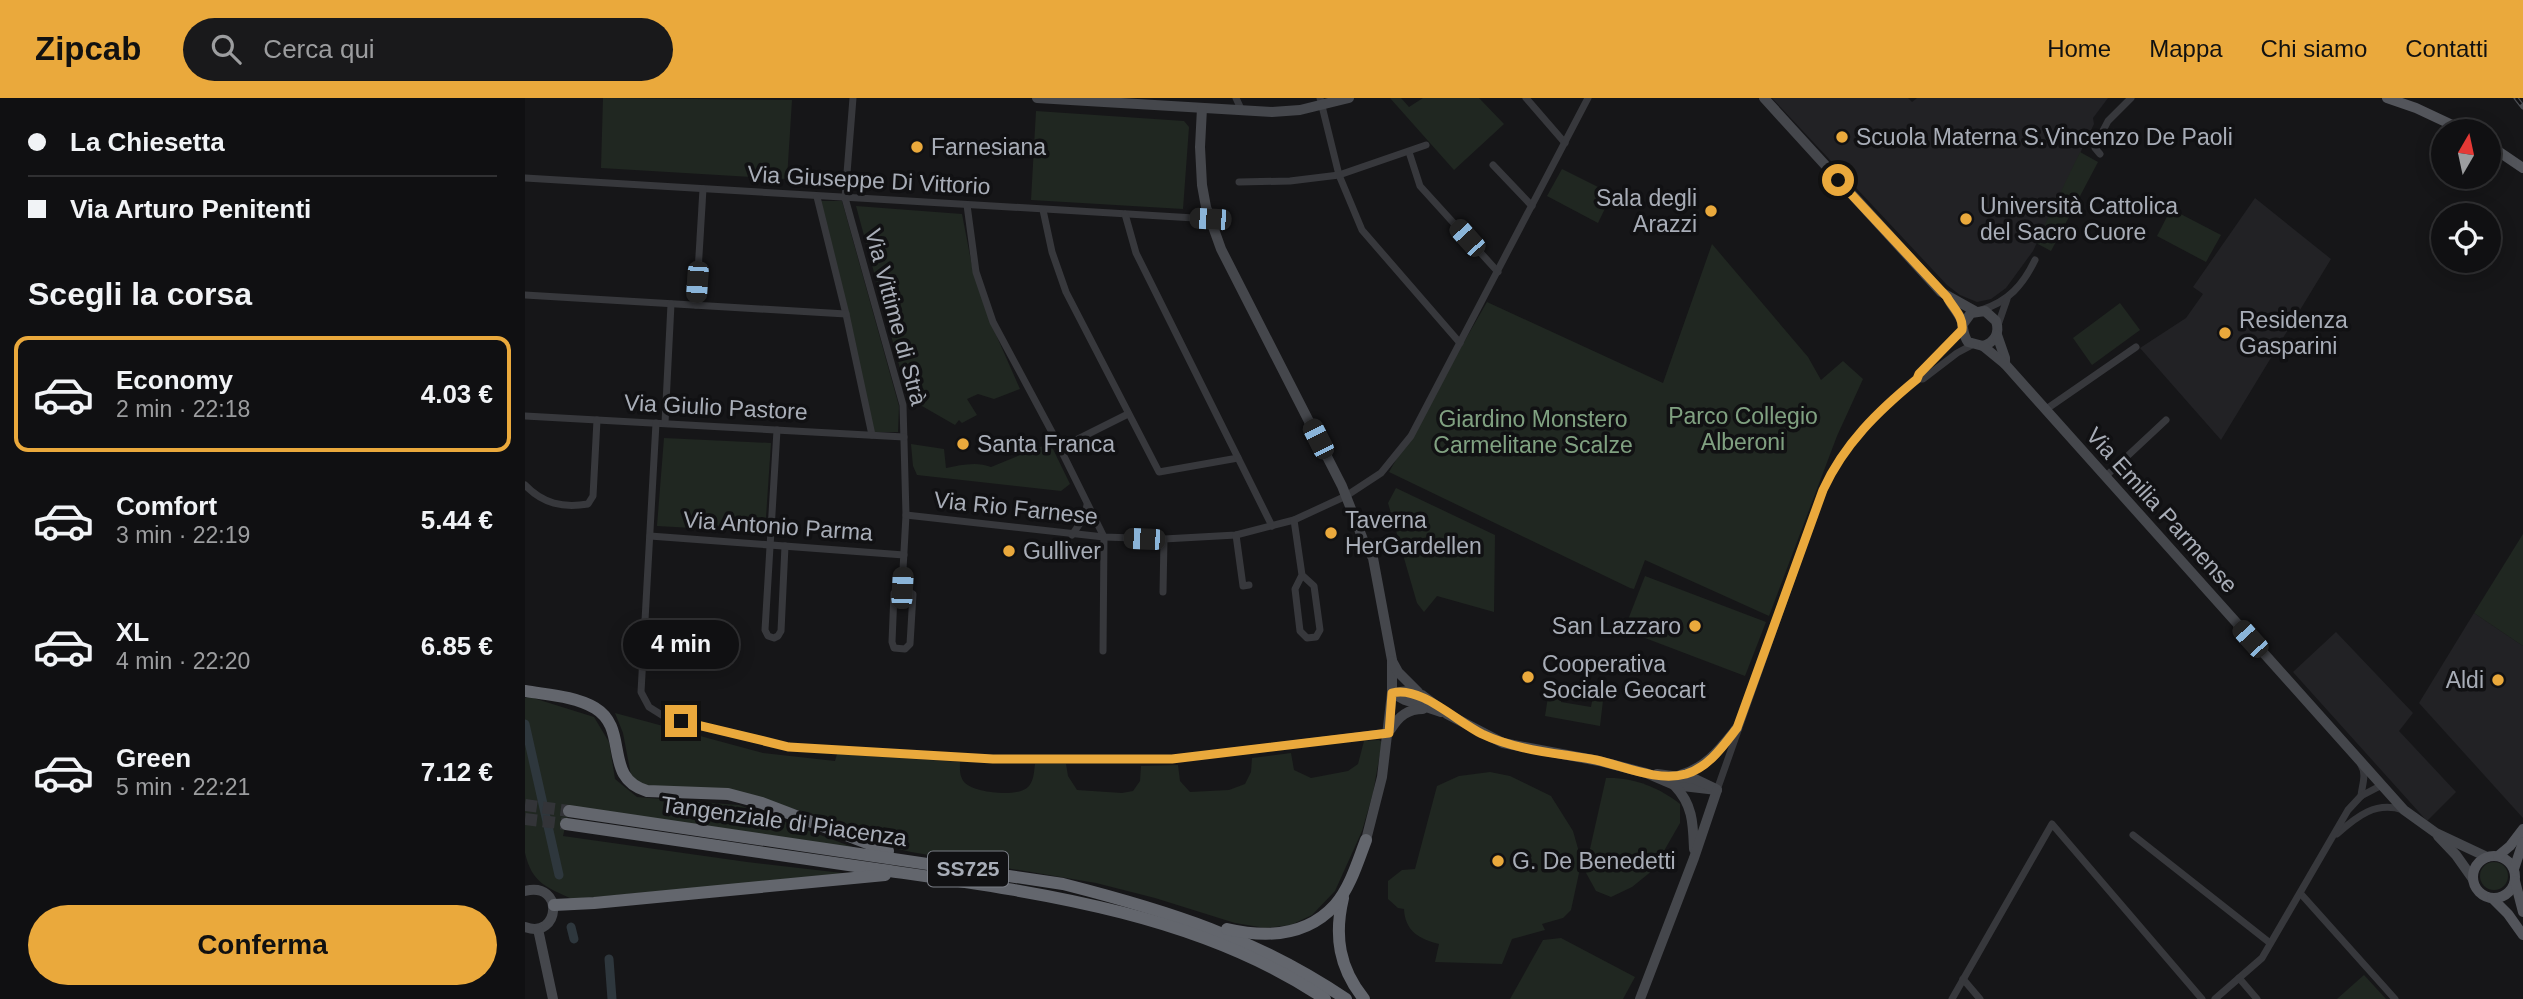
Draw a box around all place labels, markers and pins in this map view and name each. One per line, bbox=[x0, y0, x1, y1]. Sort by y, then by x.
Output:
place label: Scuola Materna S.Vincenzo De Paoli bbox=[1856, 124, 2233, 150]
marker: Scuola Materna S.Vincenzo De Paoli bbox=[1834, 129, 1850, 145]
place label: Farnesiana bbox=[931, 134, 1046, 160]
marker: Farnesiana bbox=[909, 139, 925, 155]
place label: Sala degli Arazzi bbox=[1596, 185, 1697, 237]
place label: Università Cattolica del Sacro Cuore bbox=[1980, 193, 2178, 245]
marker: Sala degli Arazzi bbox=[1703, 203, 1719, 219]
marker: Università Cattolica del Sacro Cuore bbox=[1958, 211, 1974, 227]
place label: Residenza Gasparini bbox=[2239, 307, 2348, 359]
marker: Residenza Gasparini bbox=[2217, 325, 2233, 341]
place label: Santa Franca bbox=[977, 431, 1115, 457]
marker: Santa Franca bbox=[955, 436, 971, 452]
place label: Taverna HerGardellen bbox=[1345, 507, 1482, 559]
marker: Taverna HerGardellen bbox=[1323, 525, 1339, 541]
place label: Gulliver bbox=[1023, 538, 1101, 564]
marker: Gulliver bbox=[1001, 543, 1017, 559]
place label: San Lazzaro bbox=[1552, 613, 1681, 639]
marker: San Lazzaro bbox=[1687, 618, 1703, 634]
place label: Cooperativa Sociale Geocart bbox=[1542, 651, 1706, 703]
place label: Aldi bbox=[2446, 667, 2484, 693]
marker: Cooperativa Sociale Geocart bbox=[1520, 669, 1536, 685]
marker: Aldi bbox=[2490, 672, 2506, 688]
place label: G. De Benedetti bbox=[1512, 848, 1676, 874]
marker: G. De Benedetti bbox=[1490, 853, 1506, 869]

